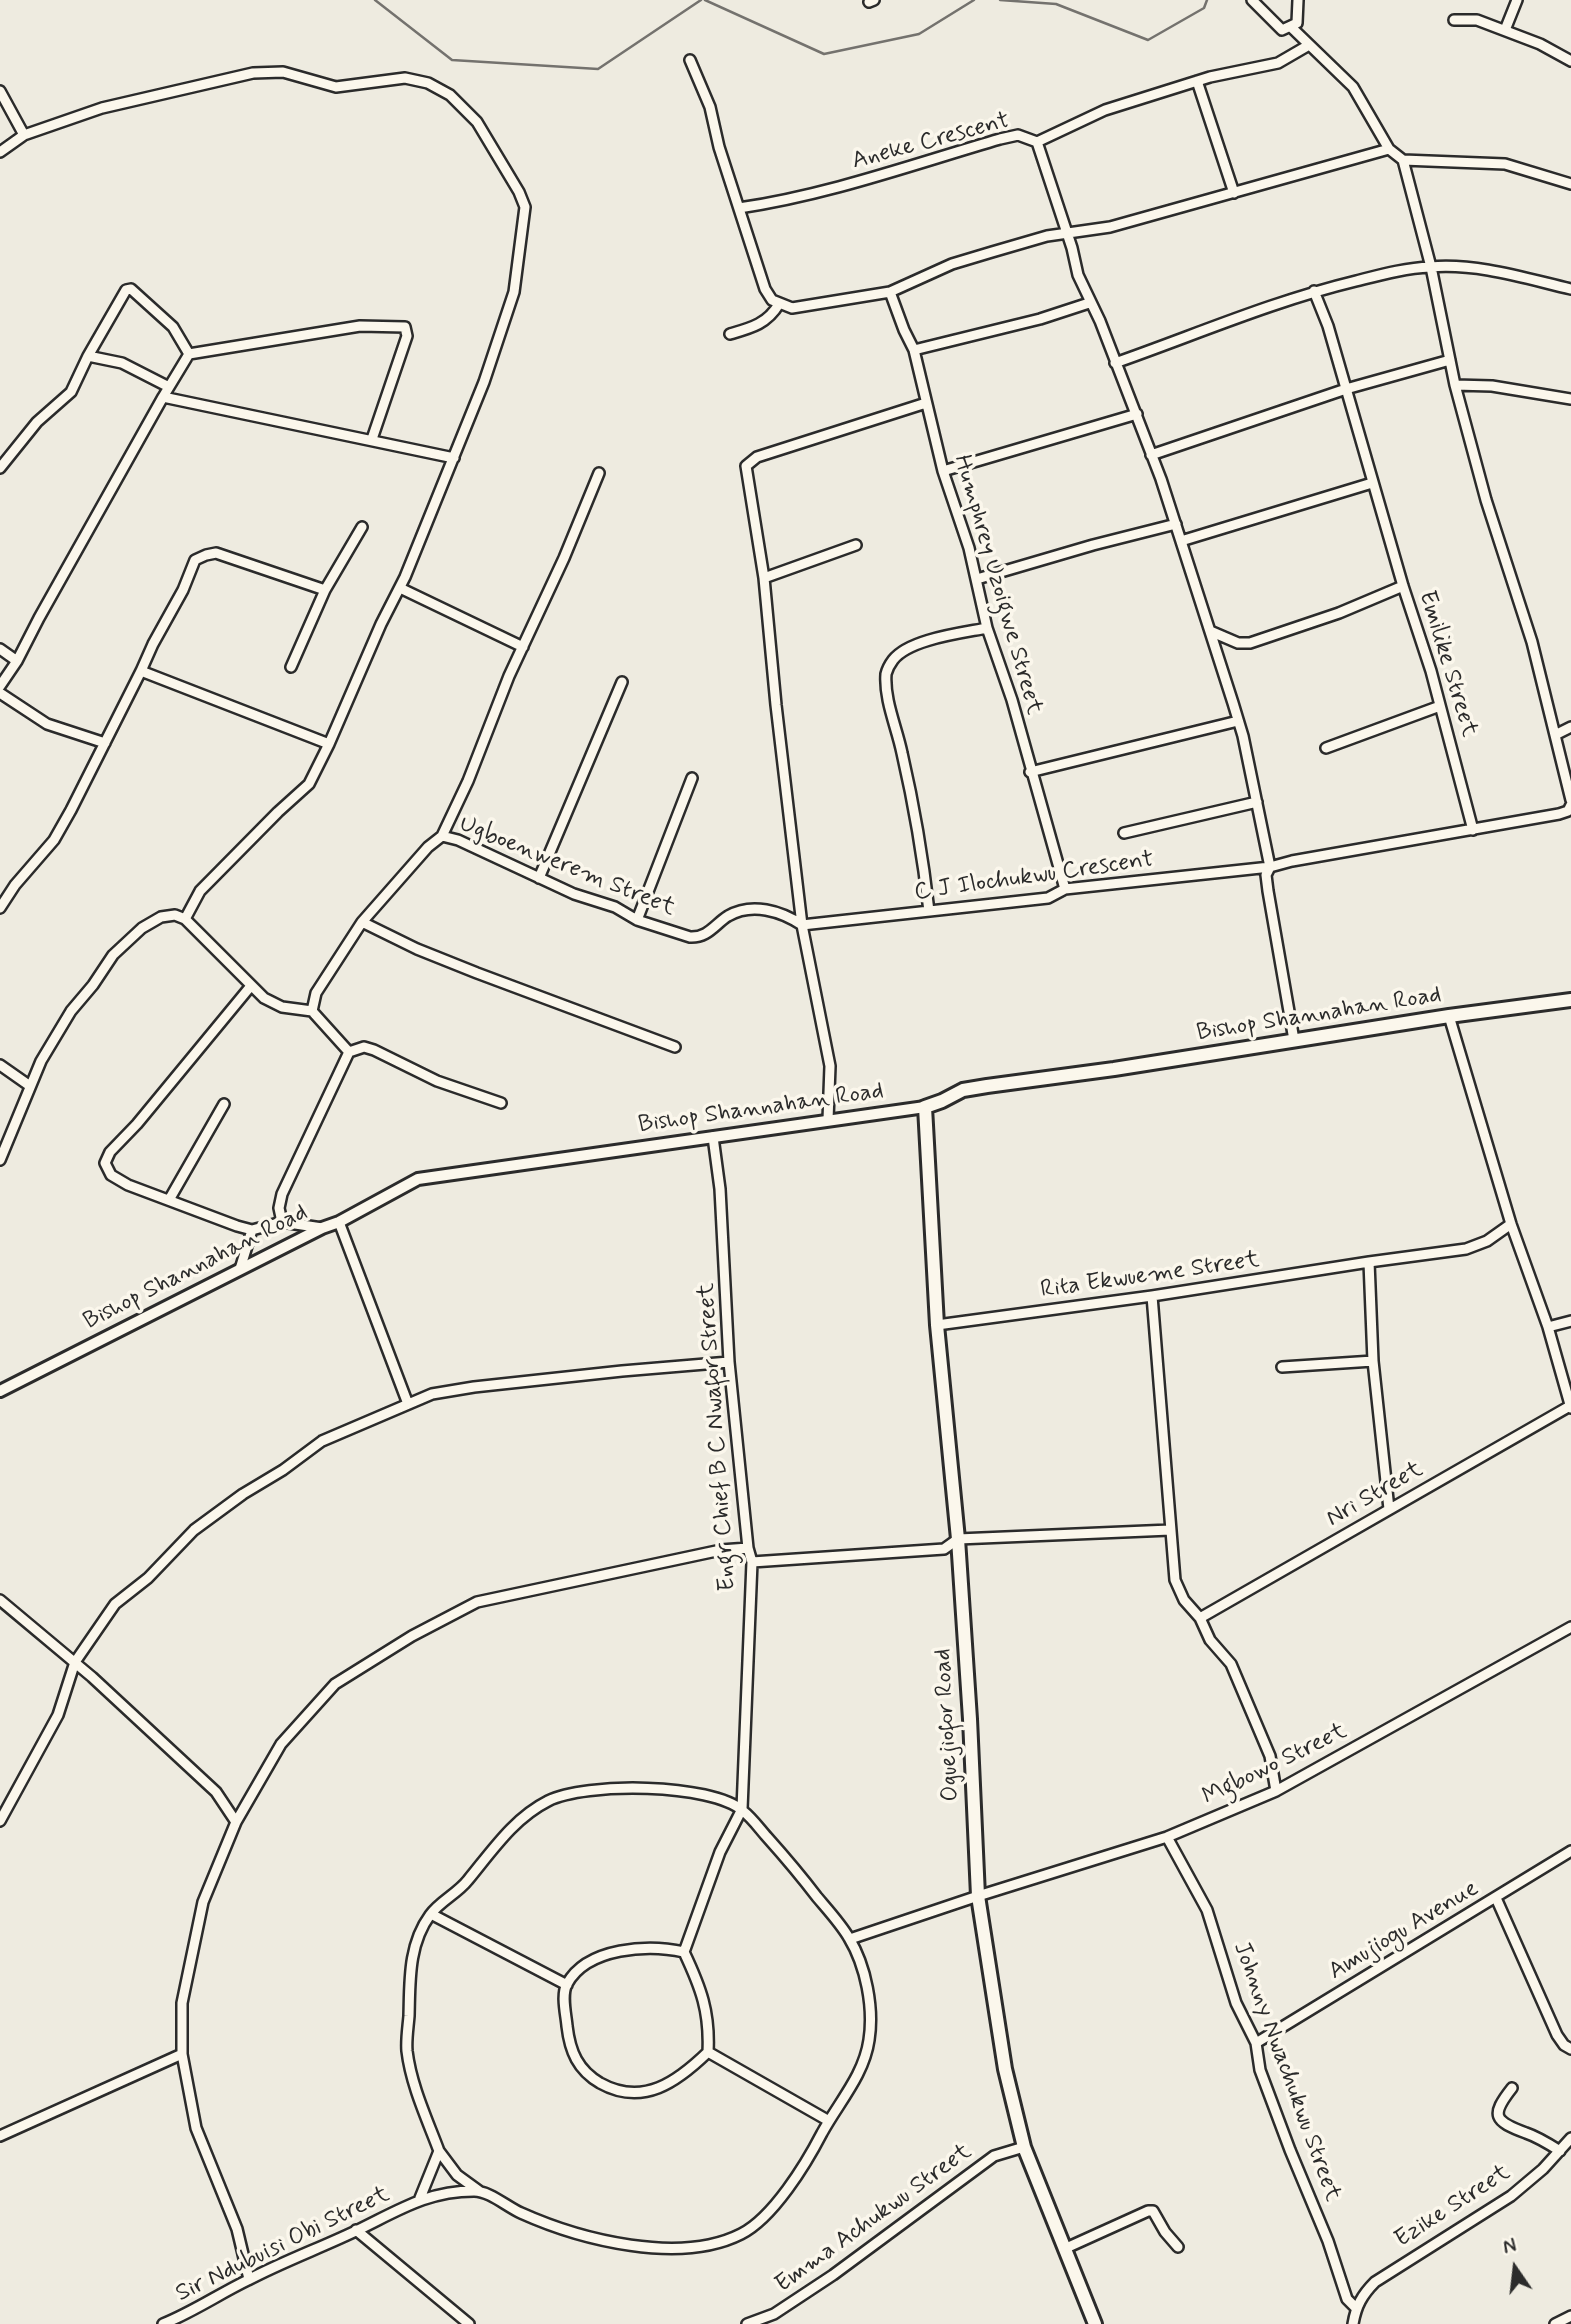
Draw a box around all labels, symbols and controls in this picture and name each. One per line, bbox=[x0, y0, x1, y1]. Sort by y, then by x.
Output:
street label: Aneke Crescent bbox=[849, 107, 1013, 177]
street label: Humphrey Uzoigwe Street bbox=[946, 452, 1048, 718]
street label: Emilike Street bbox=[1411, 588, 1483, 740]
street label: Ugboenwerem Street bbox=[455, 810, 679, 924]
street label: C J Ilochukwu Crescent bbox=[912, 846, 1156, 908]
street label: Bishop Shannahan Road bbox=[1195, 981, 1443, 1049]
street label: Bishop Shannahan Road bbox=[637, 1078, 885, 1140]
street label: Bishop Shannahan Road bbox=[79, 1199, 313, 1337]
street label: Rita Ekwueme Street bbox=[1039, 1246, 1261, 1306]
street label: Engr Chief B C Nwafor Street bbox=[693, 1282, 743, 1592]
street label: Nri Street bbox=[1322, 1456, 1428, 1534]
street label: Oguejiofor Road bbox=[930, 1648, 966, 1802]
street label: Mgbowo Street bbox=[1198, 1718, 1352, 1812]
street label: Amujiogu Avenue bbox=[1324, 1875, 1484, 1987]
street label: Johnny Nwachukwu Street bbox=[1226, 1938, 1346, 2206]
street label: Emma Achukwu Street bbox=[770, 2138, 978, 2300]
street label: Ezike Street bbox=[1390, 2159, 1516, 2255]
street label: Sir Ndubuisi Obi Street bbox=[172, 2181, 394, 2309]
north arrow bbox=[1480, 2233, 1550, 2303]
text: N bbox=[1501, 2233, 1519, 2261]

